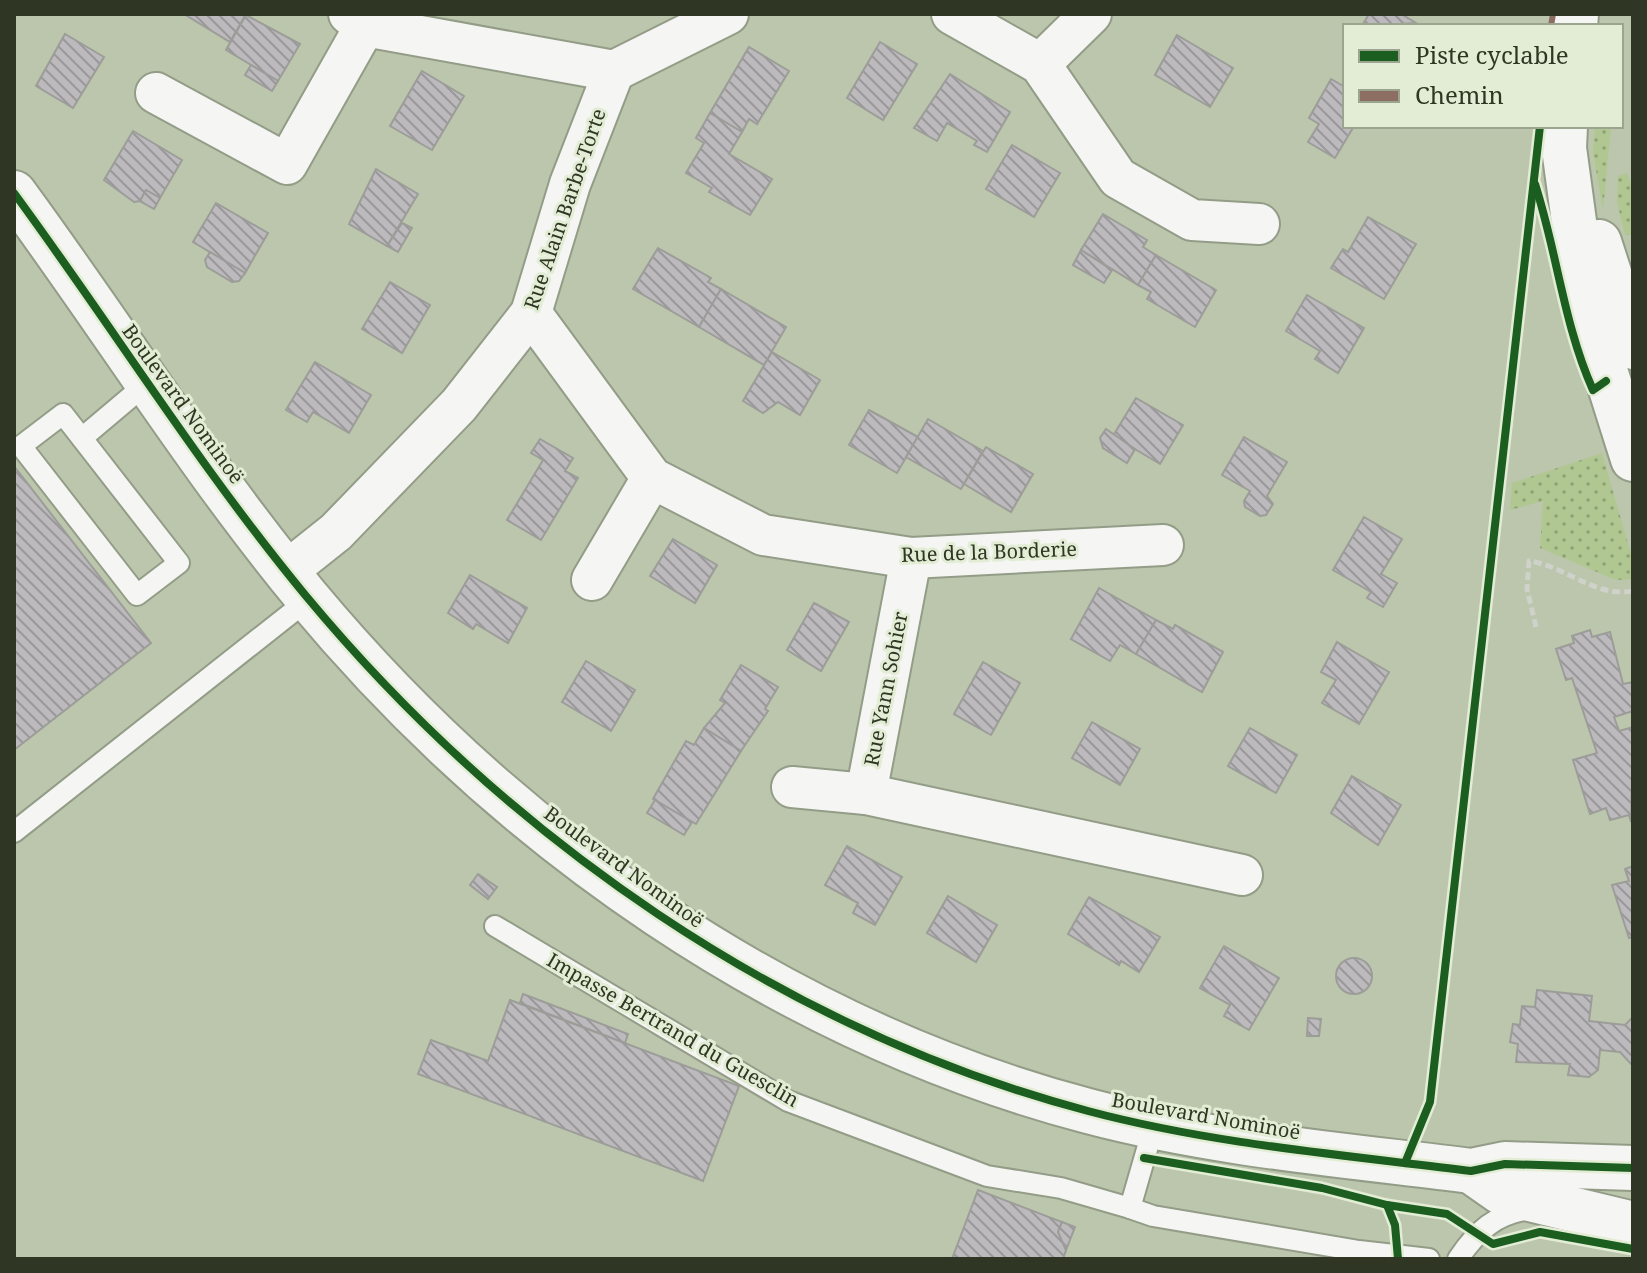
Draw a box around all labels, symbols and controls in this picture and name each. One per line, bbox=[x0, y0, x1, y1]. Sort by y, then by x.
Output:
legend bbox=[1343, 24, 1623, 128]
text: Piste cyclable bbox=[1415, 38, 1569, 71]
text: Chemin bbox=[1415, 78, 1504, 111]
street label: Rue Alain Barbe-Torte bbox=[517, 105, 612, 313]
street label: Boulevard Nominoë bbox=[116, 318, 251, 489]
street label: Rue de la Borderie bbox=[901, 535, 1077, 568]
street label: Rue Yann Sohier bbox=[857, 609, 914, 768]
street label: Boulevard Nominoë bbox=[539, 799, 710, 934]
street label: Impasse Bertrand du Guesclin bbox=[542, 946, 804, 1113]
street label: Boulevard Nominoë bbox=[1110, 1086, 1303, 1145]

